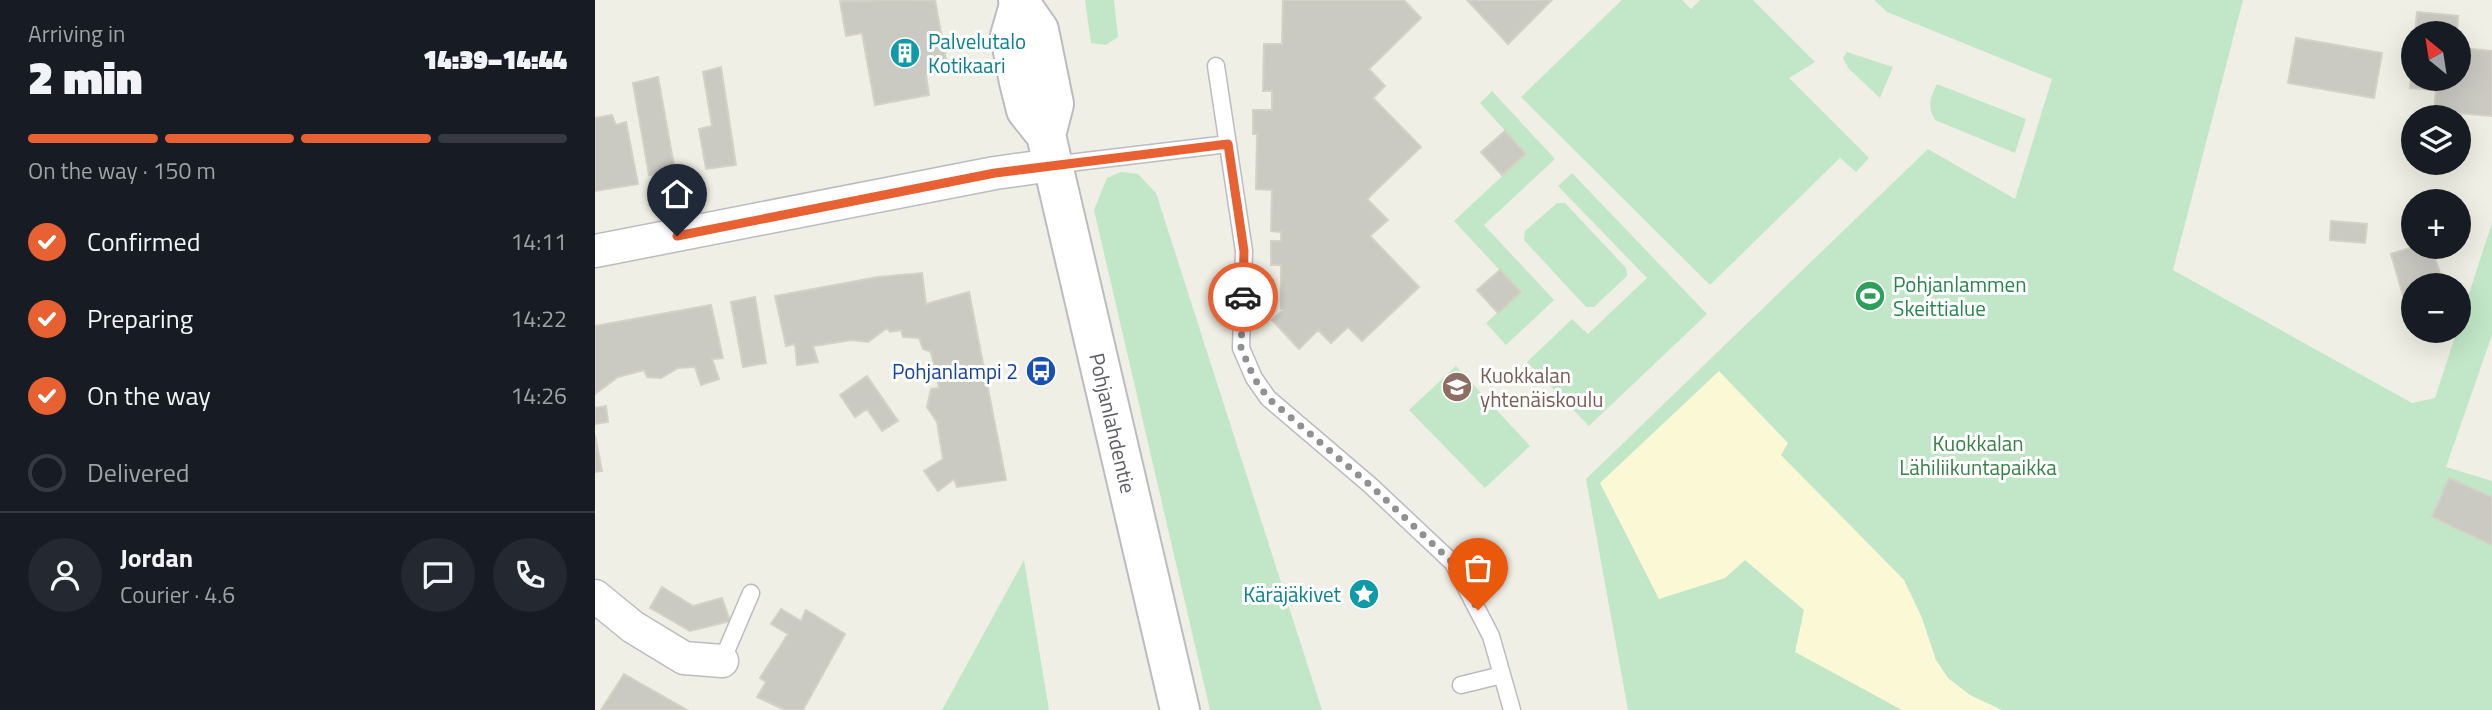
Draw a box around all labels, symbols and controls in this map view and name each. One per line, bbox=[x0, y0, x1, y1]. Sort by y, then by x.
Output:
text: Arriving in bbox=[28, 16, 125, 51]
north arrow bbox=[2401, 21, 2471, 91]
map controls bbox=[2401, 21, 2471, 343]
place label: Palvelutalo Kotikaari bbox=[928, 25, 1026, 81]
building icon: Palvelutalo Kotikaari bbox=[888, 36, 922, 70]
text: 14:39–14:44 bbox=[423, 40, 567, 79]
text: 2 min bbox=[28, 42, 142, 112]
button: layers bbox=[2401, 105, 2471, 175]
text: On the way · 150 m bbox=[28, 153, 216, 188]
pin bbox=[647, 164, 707, 236]
icon: home bbox=[658, 175, 696, 213]
button: + bbox=[2401, 189, 2471, 259]
text: Confirmed bbox=[87, 222, 201, 261]
icon: check bbox=[28, 223, 66, 261]
text: 14:11 bbox=[510, 224, 567, 259]
courier bbox=[1208, 262, 1278, 332]
place label: Pohjanlammen Skeittialue bbox=[1893, 268, 2027, 324]
button: − bbox=[2401, 273, 2471, 343]
icon: car bbox=[1224, 278, 1262, 316]
sports icon: Pohjanlammen Skeittialue bbox=[1853, 279, 1887, 313]
text: Preparing bbox=[87, 299, 193, 338]
icon: check bbox=[28, 300, 66, 338]
text: 14:22 bbox=[510, 301, 567, 336]
street label: Pohjanlahdentie bbox=[1081, 350, 1145, 496]
bus stop icon: Pohjanlampi 2 bbox=[1024, 354, 1058, 388]
place label: Pohjanlampi 2 bbox=[892, 355, 1018, 387]
place label: Kuokkalan yhtenäiskoulu bbox=[1480, 359, 1604, 415]
school or university icon: Kuokkalan yhtenäiskoulu bbox=[1440, 370, 1474, 404]
text: On the way bbox=[87, 376, 211, 415]
icon: check bbox=[28, 377, 66, 415]
text: 14:26 bbox=[510, 378, 567, 413]
park label: Kuokkalan Lähiliikuntapaikka bbox=[1899, 427, 2057, 483]
text: Delivered bbox=[87, 453, 190, 492]
button: person bbox=[28, 538, 102, 612]
text: Jordan bbox=[120, 538, 193, 577]
button: chat bbox=[401, 538, 475, 612]
button: phone bbox=[493, 538, 567, 612]
pin bbox=[1448, 538, 1508, 610]
icon: bag bbox=[1459, 549, 1497, 587]
text: Courier · 4.6 bbox=[120, 577, 235, 612]
place icon: Käräjäkivet bbox=[1347, 577, 1381, 611]
place label: Käräjäkivet bbox=[1243, 578, 1342, 610]

